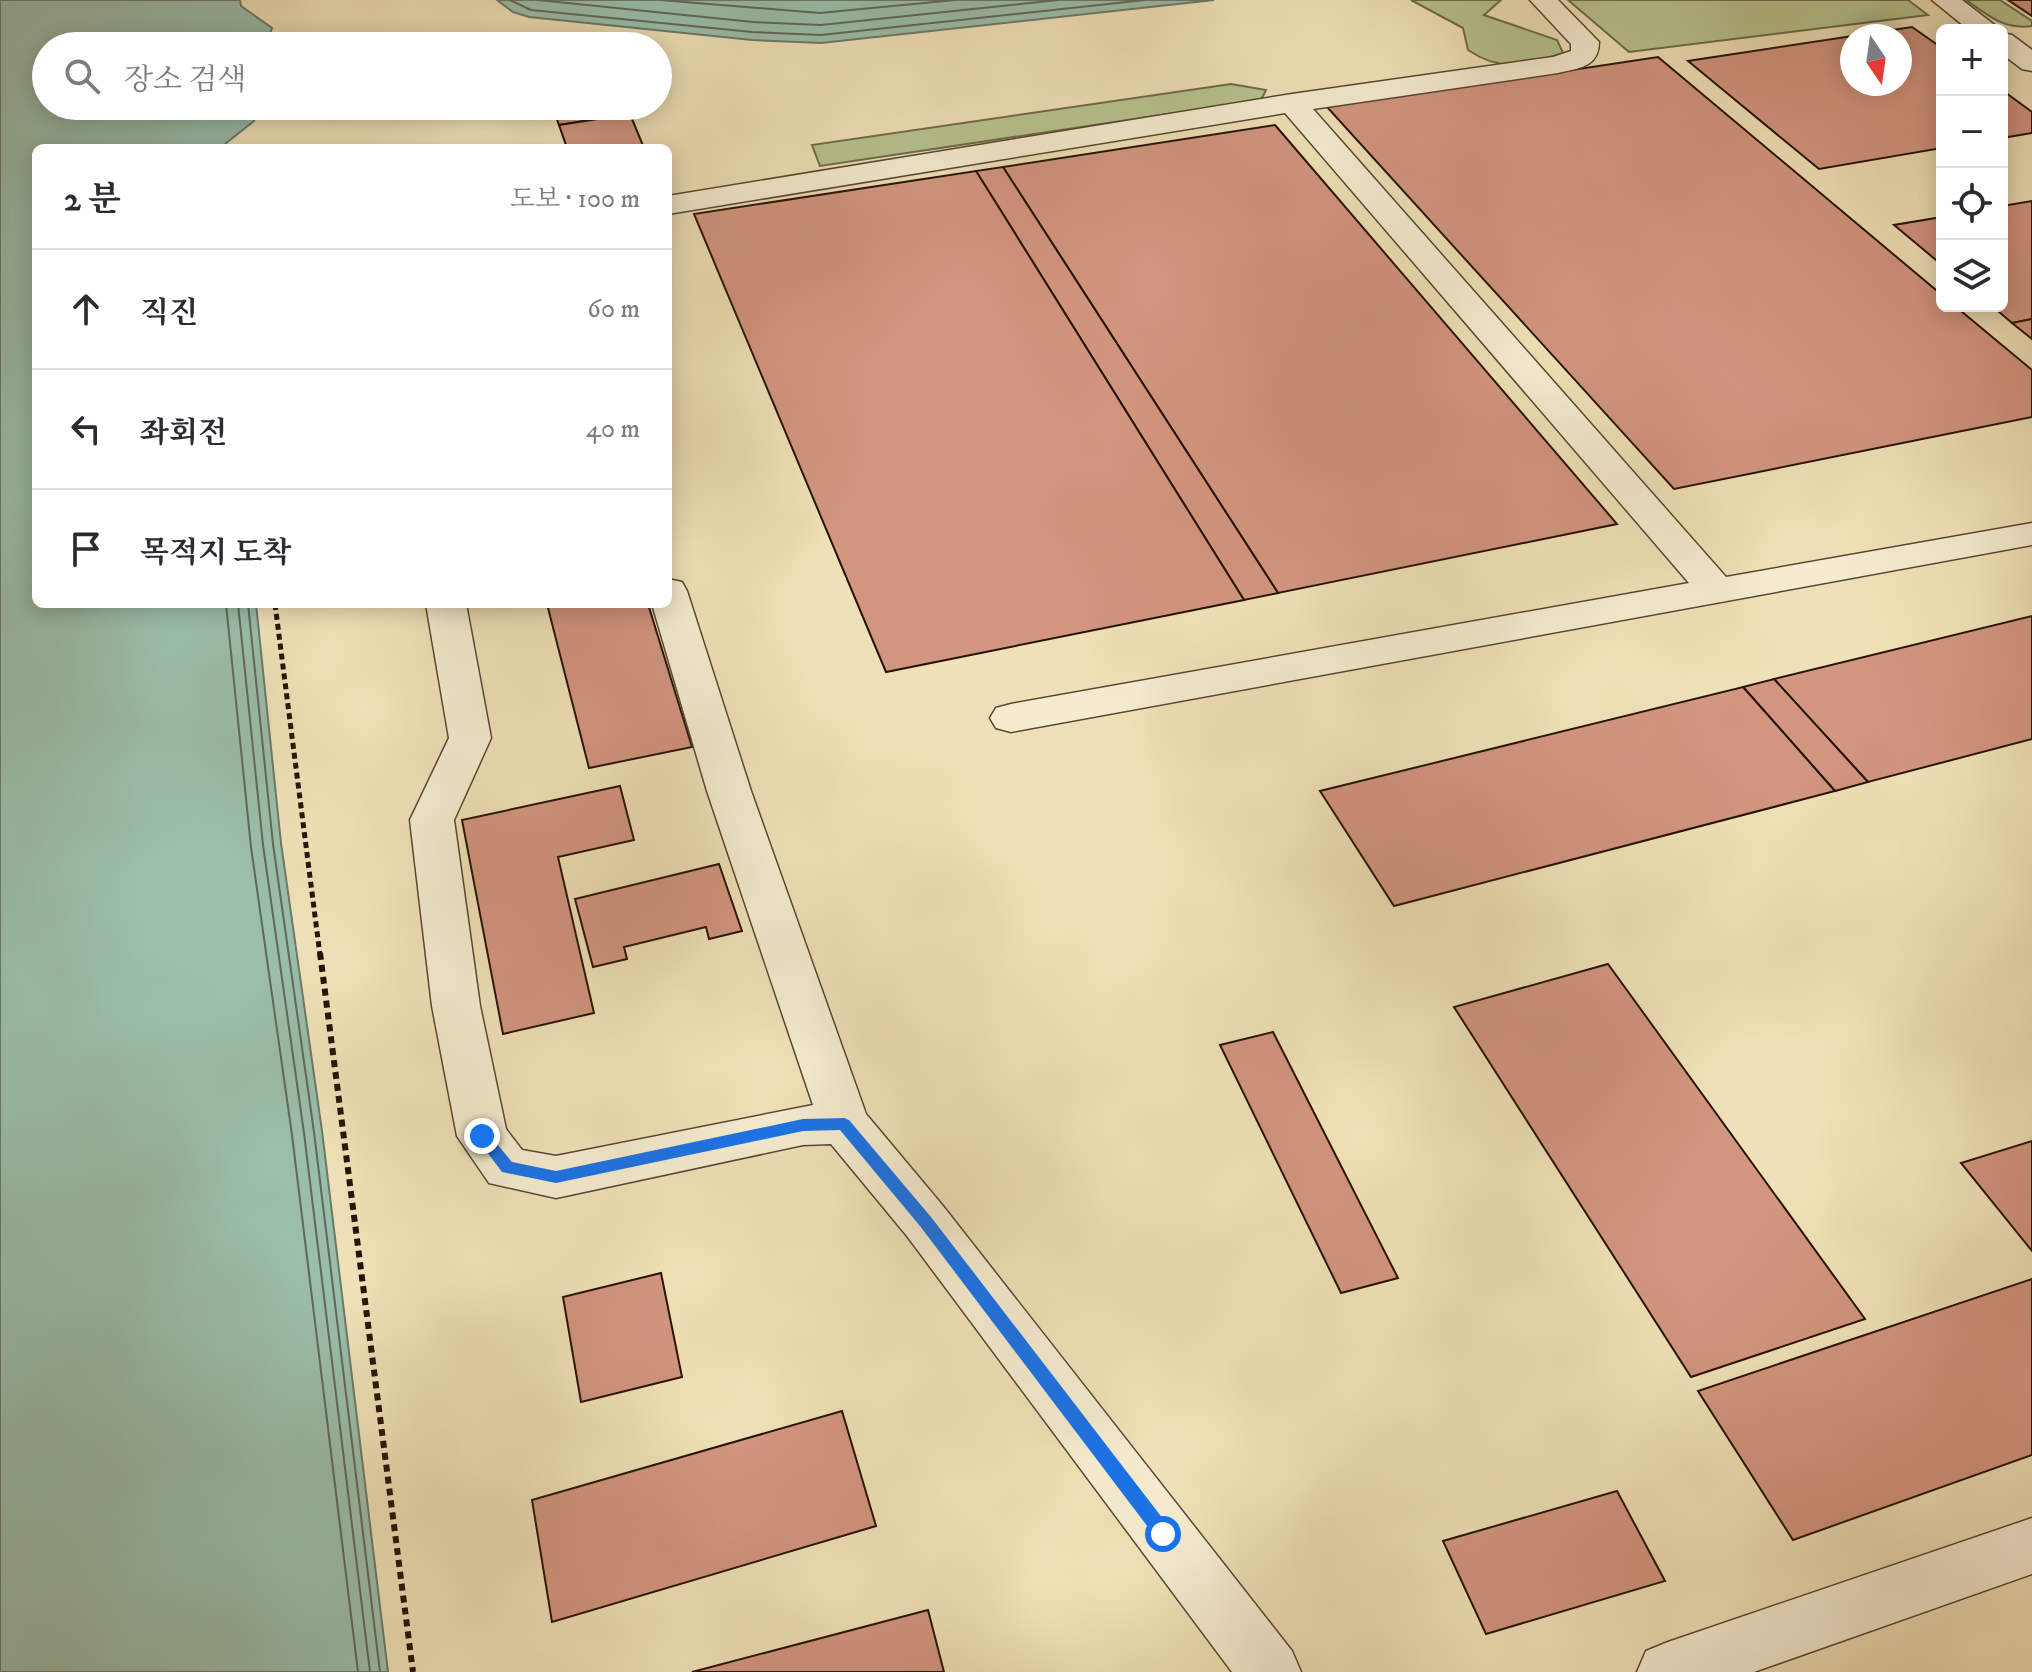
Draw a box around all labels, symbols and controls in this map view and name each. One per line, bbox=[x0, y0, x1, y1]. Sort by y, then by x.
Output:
north arrow bbox=[1840, 24, 1912, 96]
map controls bbox=[1936, 24, 2008, 312]
button: + bbox=[1936, 24, 2008, 96]
search box bbox=[32, 32, 672, 120]
icon: search bbox=[60, 54, 104, 98]
text: 장소 검색 bbox=[124, 62, 246, 99]
button: − bbox=[1936, 96, 2008, 168]
button: locate bbox=[1936, 168, 2008, 240]
text: 2 분 bbox=[64, 179, 121, 221]
text: 도보 · 100 m bbox=[510, 183, 640, 216]
button: layers bbox=[1936, 240, 2008, 312]
icon: ahead bbox=[64, 287, 108, 331]
text: 60 m bbox=[587, 293, 640, 326]
text: 직진 bbox=[140, 295, 198, 332]
icon: left bbox=[64, 407, 108, 451]
text: 40 m bbox=[586, 413, 640, 446]
text: 좌회전 bbox=[140, 415, 227, 452]
icon: arrive bbox=[64, 527, 108, 571]
text: 목적지 도착 bbox=[140, 535, 291, 572]
route end bbox=[464, 1118, 500, 1154]
route start bbox=[1145, 1516, 1181, 1552]

